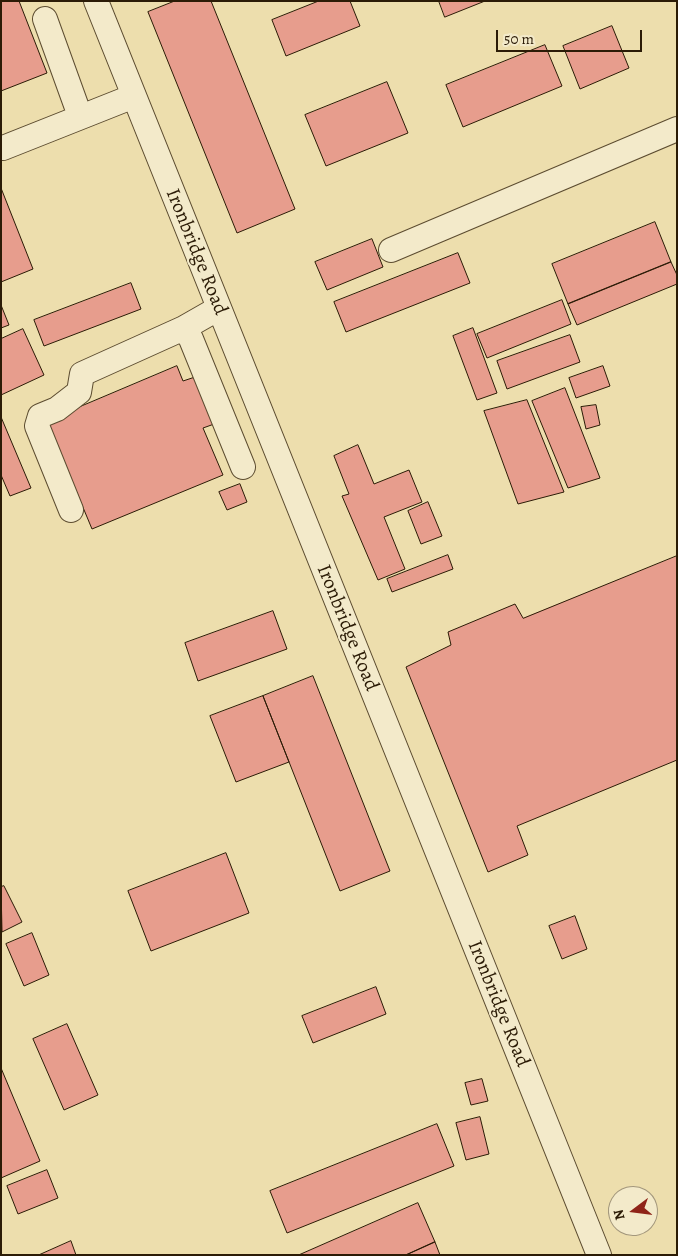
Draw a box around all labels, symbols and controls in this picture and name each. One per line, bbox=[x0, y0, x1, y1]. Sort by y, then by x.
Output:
scale bar bbox=[498, 20, 644, 52]
text: 50 m bbox=[504, 29, 534, 49]
street label: Ironbridge Road bbox=[160, 185, 232, 319]
street label: Ironbridge Road bbox=[311, 561, 383, 695]
street label: Ironbridge Road bbox=[462, 937, 534, 1071]
north arrow bbox=[608, 1186, 658, 1236]
text: N bbox=[608, 1207, 629, 1222]

